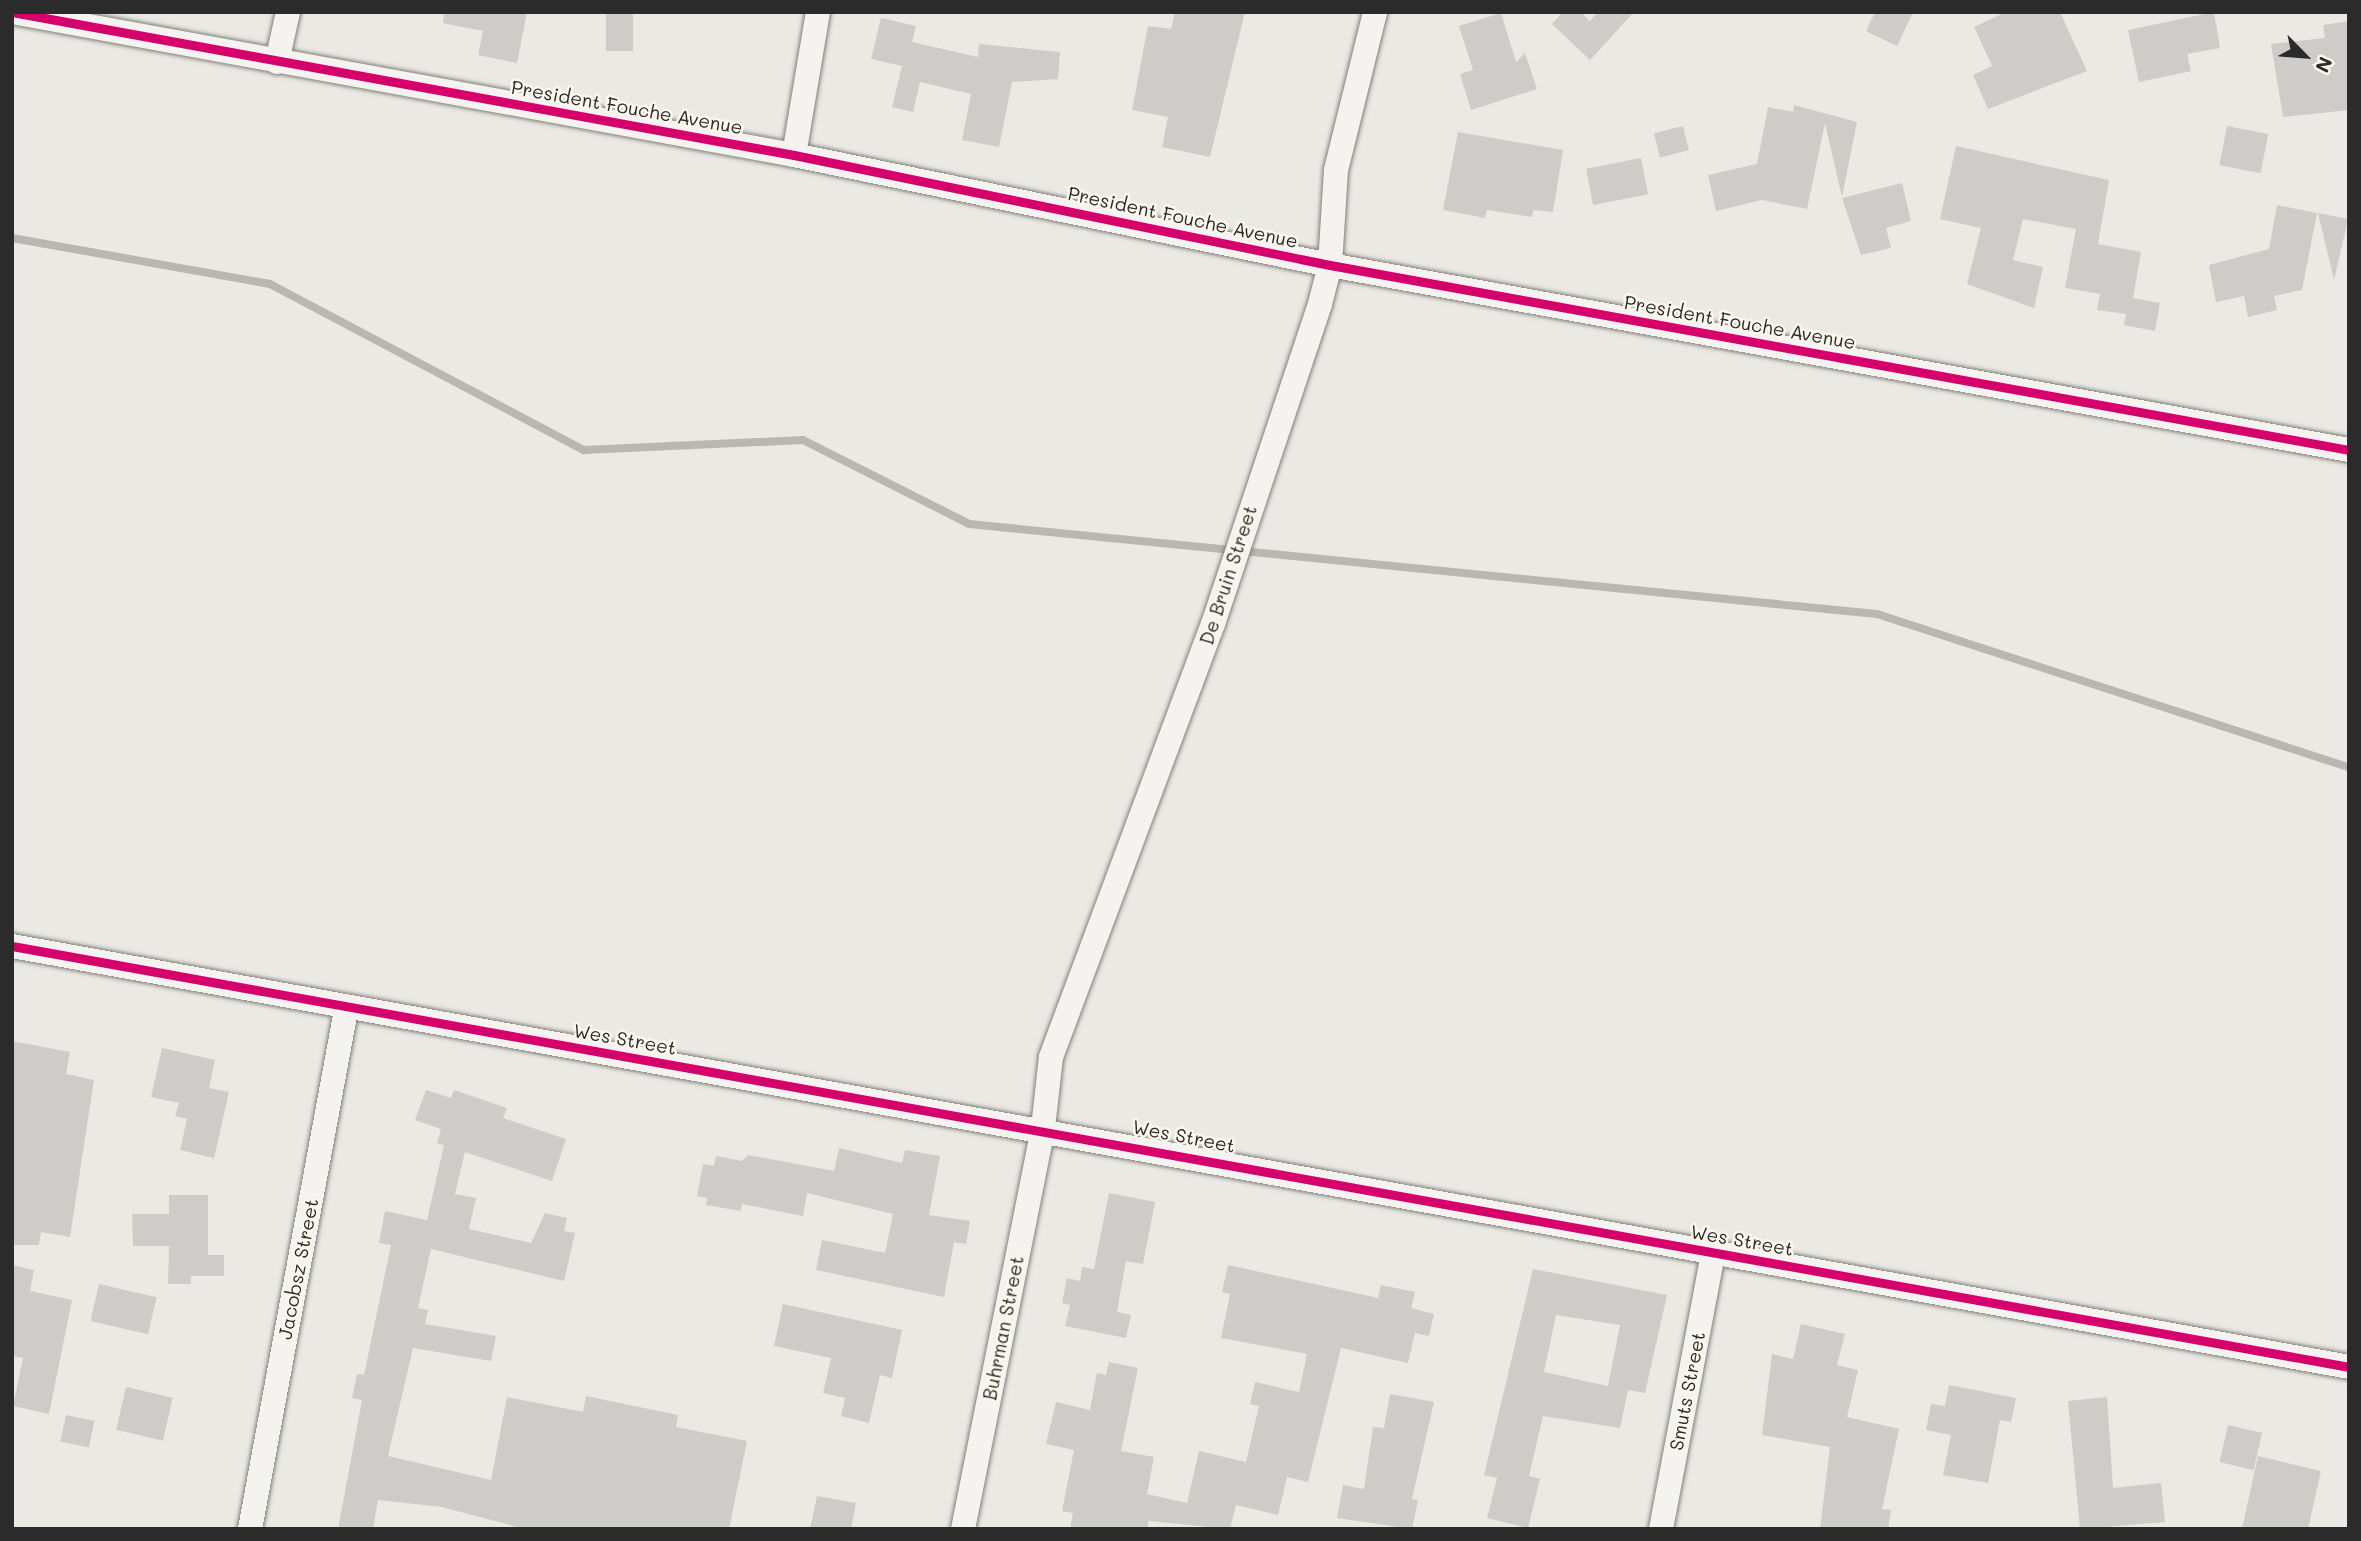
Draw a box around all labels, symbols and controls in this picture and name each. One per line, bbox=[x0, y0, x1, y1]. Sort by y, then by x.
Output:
north arrow bbox=[2270, 21, 2340, 91]
text: N bbox=[2310, 53, 2339, 77]
street label: President Fouche Avenue bbox=[510, 75, 744, 139]
street label: President Fouche Avenue bbox=[1066, 181, 1300, 253]
street label: President Fouche Avenue bbox=[1623, 290, 1857, 354]
street label: De Bruin Street bbox=[1195, 502, 1261, 648]
street label: Wes Street bbox=[572, 1019, 678, 1059]
street label: Wes Street bbox=[1131, 1115, 1237, 1157]
street label: Jacobsz Street bbox=[273, 1197, 323, 1341]
street label: Wes Street bbox=[1689, 1220, 1795, 1260]
street label: Buhrman Street bbox=[978, 1254, 1028, 1402]
street label: Smuts Street bbox=[1664, 1330, 1710, 1452]

